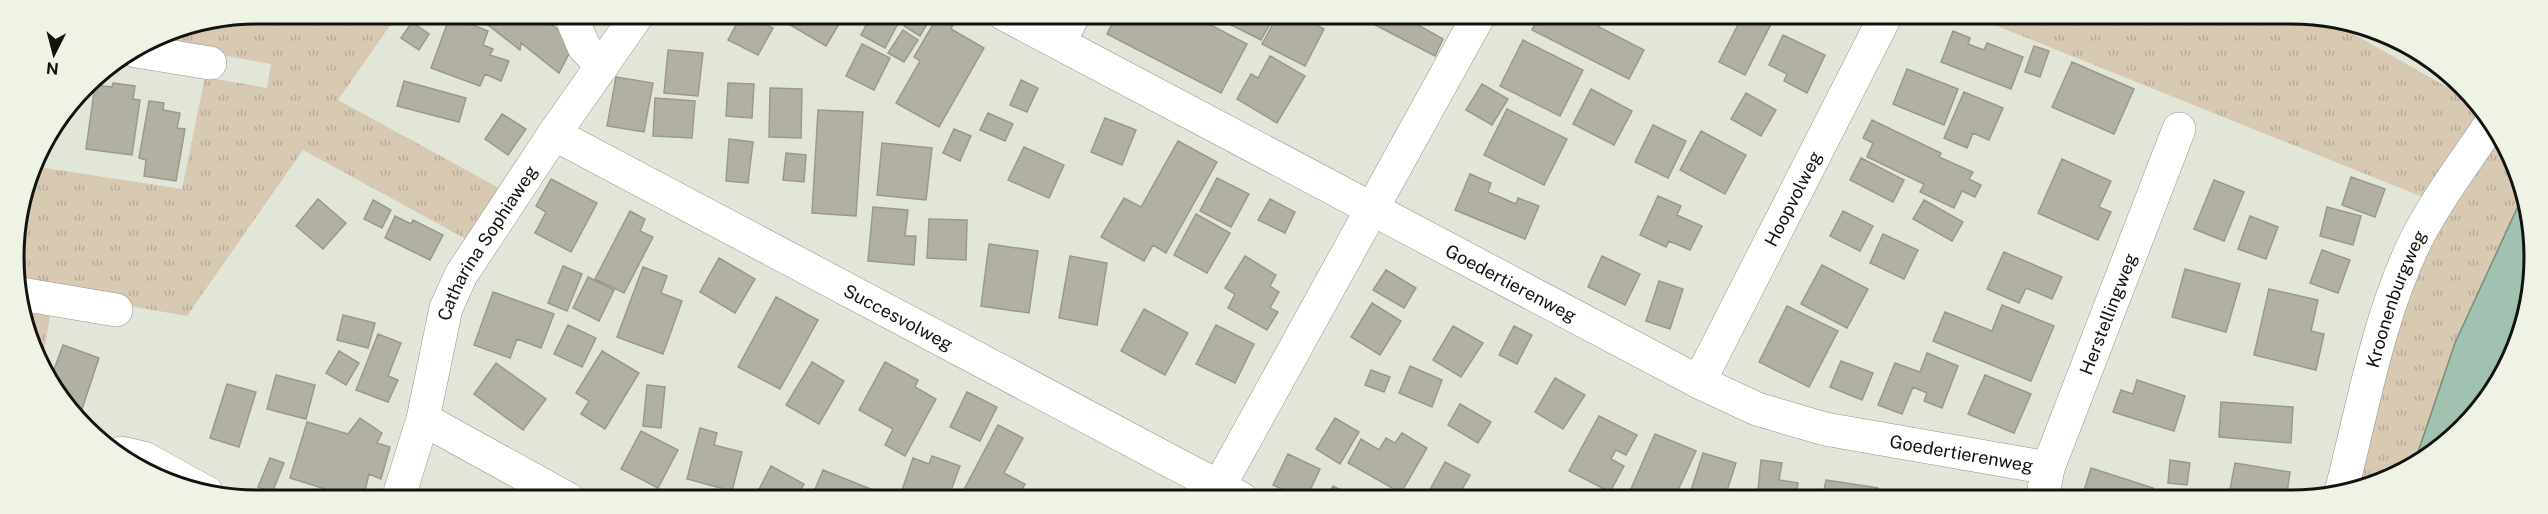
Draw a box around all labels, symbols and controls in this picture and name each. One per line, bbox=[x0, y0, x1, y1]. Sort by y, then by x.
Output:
north arrow bbox=[24, 24, 84, 84]
text: N bbox=[45, 58, 60, 79]
street label: Hoopvolweg bbox=[1760, 147, 1825, 250]
street label: Catharina Sophiaweg bbox=[433, 161, 541, 322]
street label: Kroonenburgweg bbox=[2361, 226, 2430, 370]
street label: Goedertierenweg bbox=[1442, 239, 1580, 326]
street label: Herstellingweg bbox=[2075, 250, 2141, 377]
street label: Succesvolweg bbox=[840, 279, 957, 354]
street label: Goedertierenweg bbox=[1888, 430, 2035, 476]

